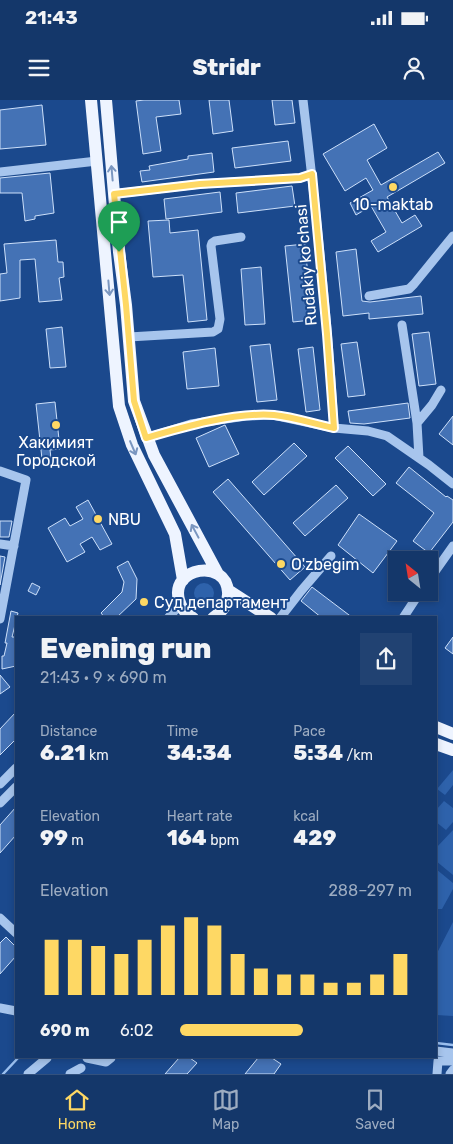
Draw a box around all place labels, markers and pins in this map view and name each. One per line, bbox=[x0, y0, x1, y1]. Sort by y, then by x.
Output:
marker: 10-maktab bbox=[387, 181, 399, 193]
place label: 10-maktab bbox=[353, 195, 433, 214]
pin bbox=[98, 201, 140, 252]
marker: Хакимият Городской bbox=[50, 419, 62, 431]
place label: Хакимият Городской bbox=[16, 433, 96, 470]
place label: NBU bbox=[108, 510, 141, 529]
marker: NBU bbox=[92, 513, 104, 525]
place label: O'zbegim bbox=[291, 555, 360, 574]
marker: O'zbegim bbox=[275, 558, 287, 570]
place label: Суд департамент bbox=[154, 593, 288, 612]
marker: Суд департамент bbox=[138, 596, 150, 608]

